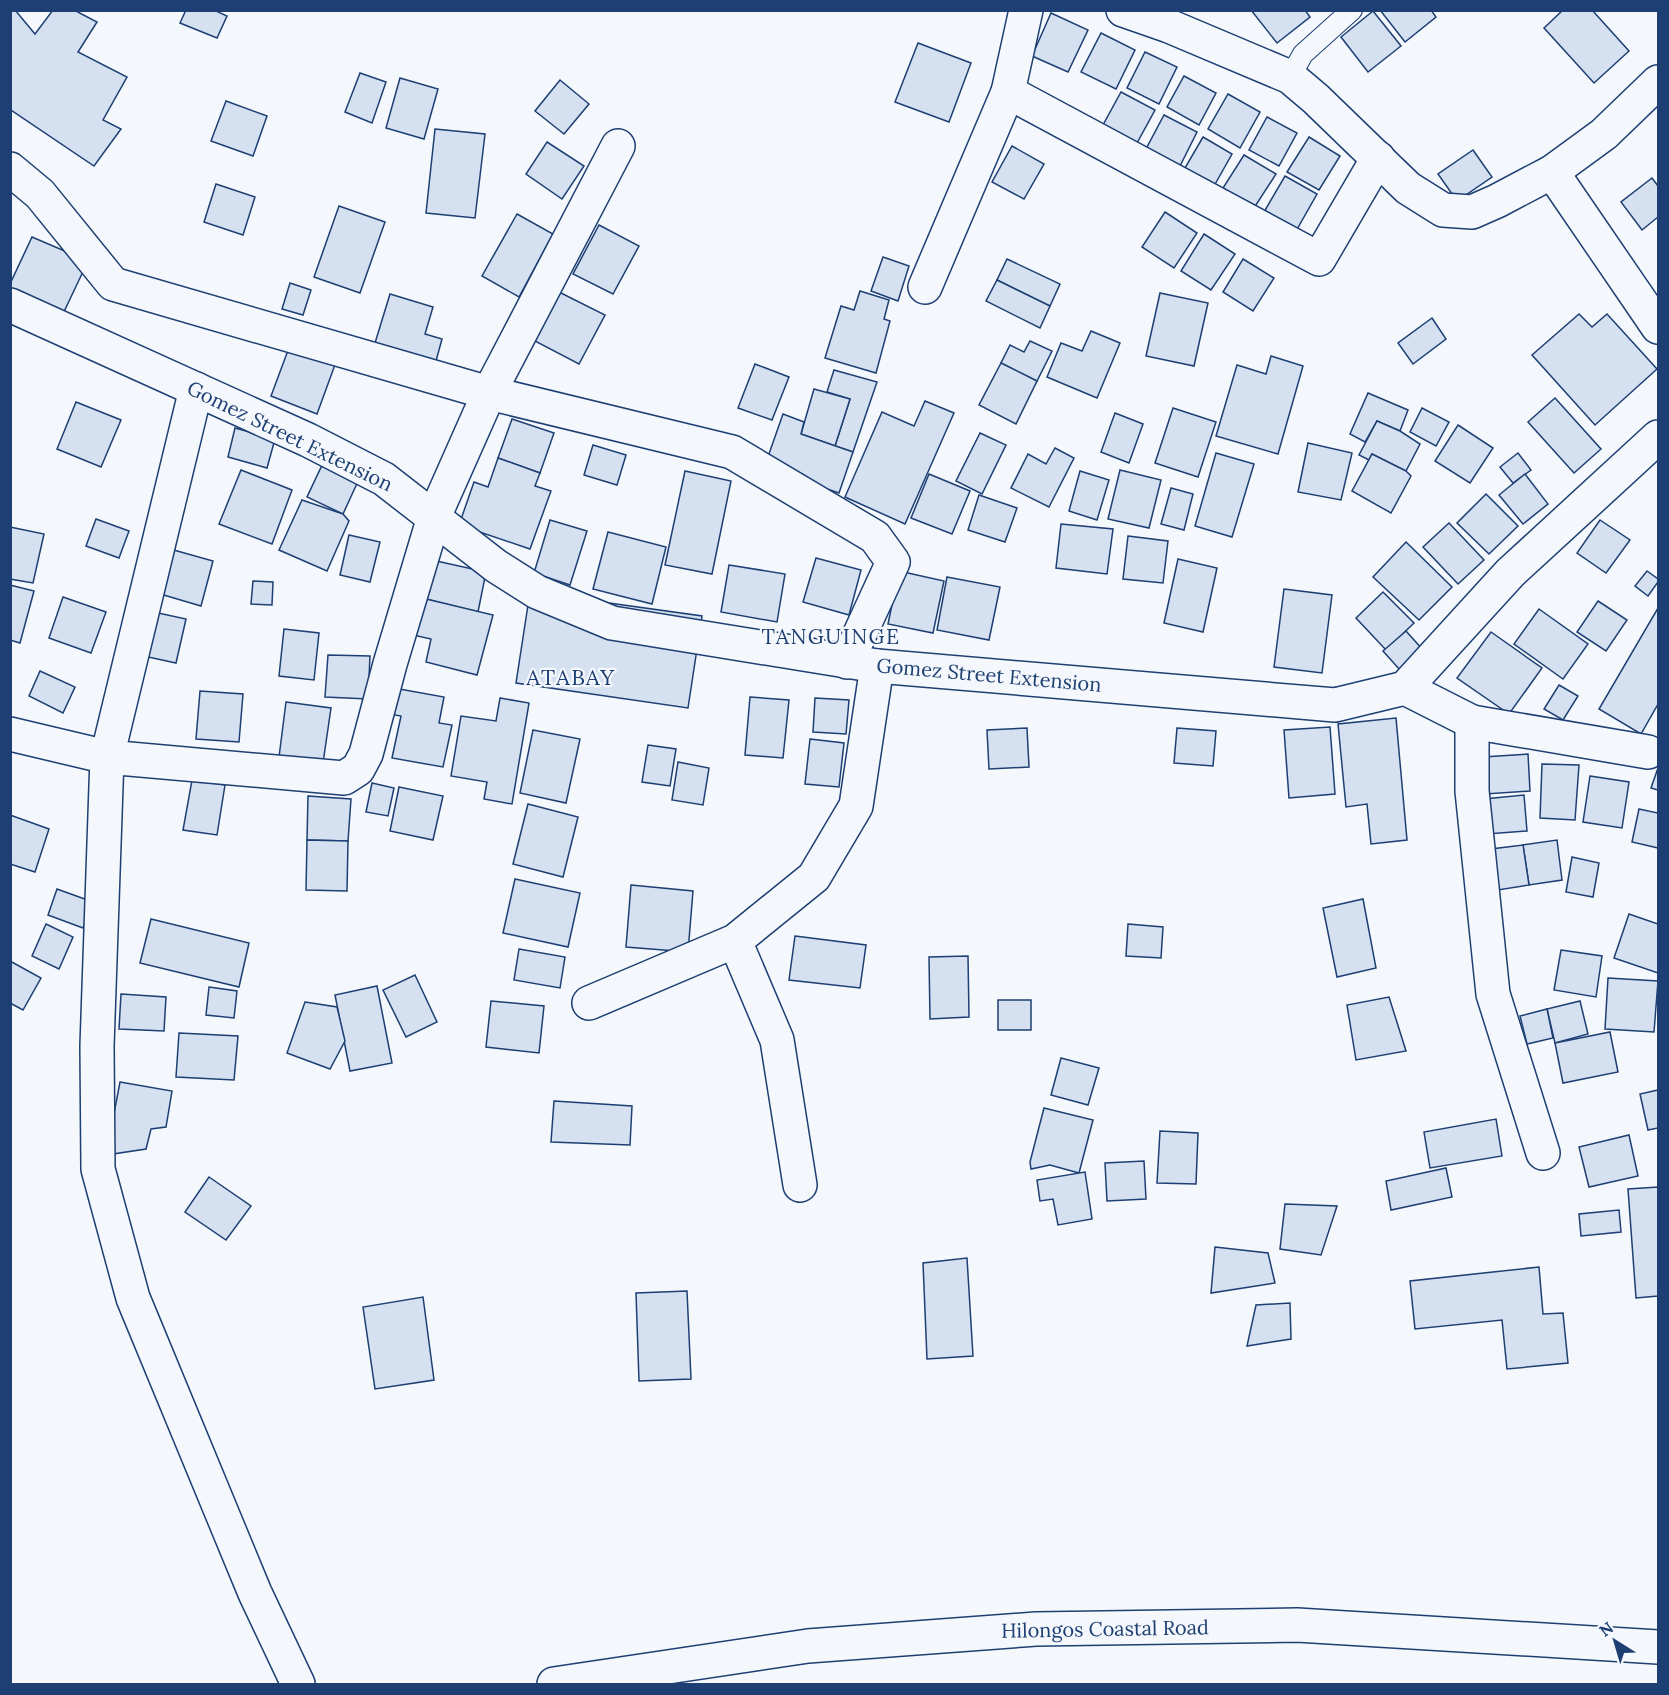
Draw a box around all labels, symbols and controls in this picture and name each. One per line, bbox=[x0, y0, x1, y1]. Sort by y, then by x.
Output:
street label: Gomez Street Extension bbox=[183, 375, 397, 496]
district label: TANGUINGE bbox=[761, 623, 901, 650]
street label: Gomez Street Extension bbox=[876, 652, 1102, 697]
district label: ATABAY bbox=[525, 663, 616, 691]
north arrow bbox=[1585, 1611, 1645, 1671]
street label: Hilongos Coastal Road bbox=[1001, 1614, 1209, 1643]
text: N bbox=[1595, 1617, 1617, 1641]

